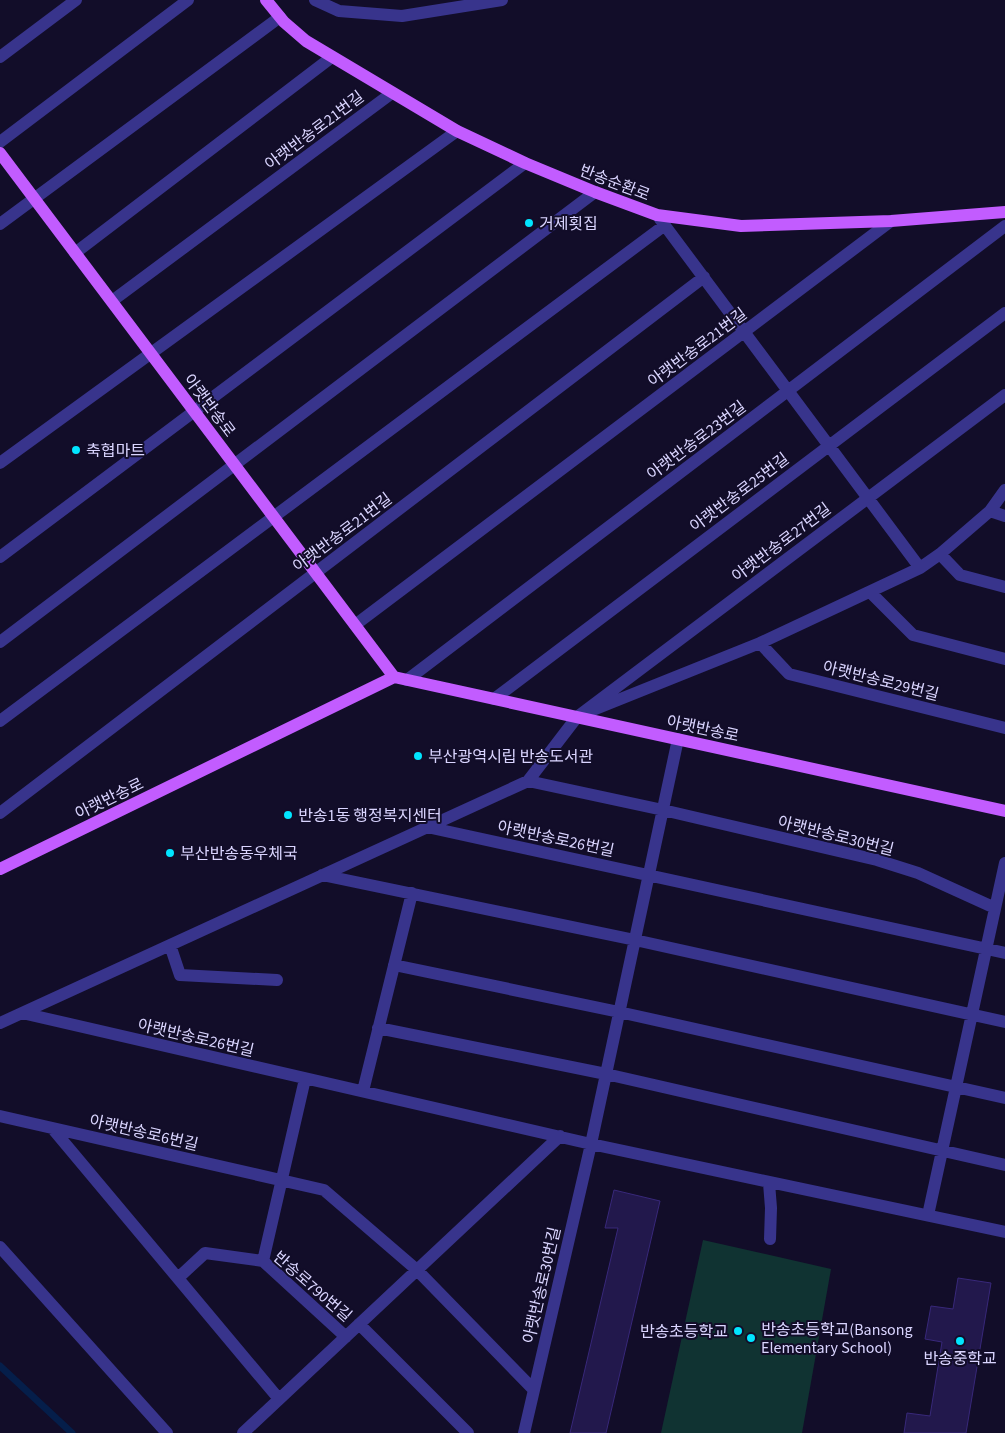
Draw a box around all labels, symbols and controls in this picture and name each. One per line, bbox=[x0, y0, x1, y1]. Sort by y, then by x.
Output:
street label: 아랫반송로21번길 bbox=[260, 86, 369, 175]
street label: 반송순환로 bbox=[576, 159, 653, 206]
place label: 거제횟집 bbox=[539, 213, 598, 235]
marker: 거제횟집 bbox=[523, 217, 535, 229]
street label: 아랫반송로21번길 bbox=[643, 303, 752, 392]
street label: 아랫반송로 bbox=[178, 370, 240, 442]
street label: 아랫반송로23번길 bbox=[642, 396, 751, 485]
place label: 축협마트 bbox=[86, 440, 145, 462]
marker: 축협마트 bbox=[70, 444, 82, 456]
street label: 아랫반송로25번길 bbox=[685, 448, 794, 537]
street label: 아랫반송로21번길 bbox=[288, 488, 397, 577]
street label: 아랫반송로27번길 bbox=[727, 498, 836, 587]
street label: 아랫반송로29번길 bbox=[820, 656, 941, 706]
street label: 아랫반송로 bbox=[665, 711, 741, 747]
place label: 부산광역시립 반송도서관 bbox=[428, 746, 593, 768]
marker: 부산광역시립 반송도서관 bbox=[412, 750, 424, 762]
street label: 아랫반송로 bbox=[72, 773, 148, 825]
place label: 반송1동 행정복지센터 bbox=[298, 805, 442, 827]
marker: 반송1동 행정복지센터 bbox=[282, 809, 294, 821]
street label: 아랫반송로30번길 bbox=[775, 811, 896, 861]
street label: 아랫반송로26번길 bbox=[495, 816, 616, 862]
place label: 부산반송동우체국 bbox=[180, 843, 298, 865]
marker: 부산반송동우체국 bbox=[164, 847, 176, 859]
street label: 아랫반송로26번길 bbox=[135, 1014, 256, 1062]
street label: 아랫반송로6번길 bbox=[87, 1110, 200, 1156]
street label: 아랫반송로30번길 bbox=[518, 1225, 566, 1346]
street label: 반송로790번길 bbox=[268, 1246, 356, 1327]
place label: 반송초등학교(Bansong Elementary School) bbox=[761, 1319, 913, 1359]
place label: 반송초등학교 bbox=[640, 1321, 728, 1343]
marker: 반송초등학교 bbox=[732, 1325, 744, 1337]
marker: 반송초등학교(Bansong Elementary School) bbox=[745, 1332, 757, 1344]
marker: 반송중학교 bbox=[954, 1335, 966, 1347]
place label: 반송중학교 bbox=[923, 1348, 997, 1370]

